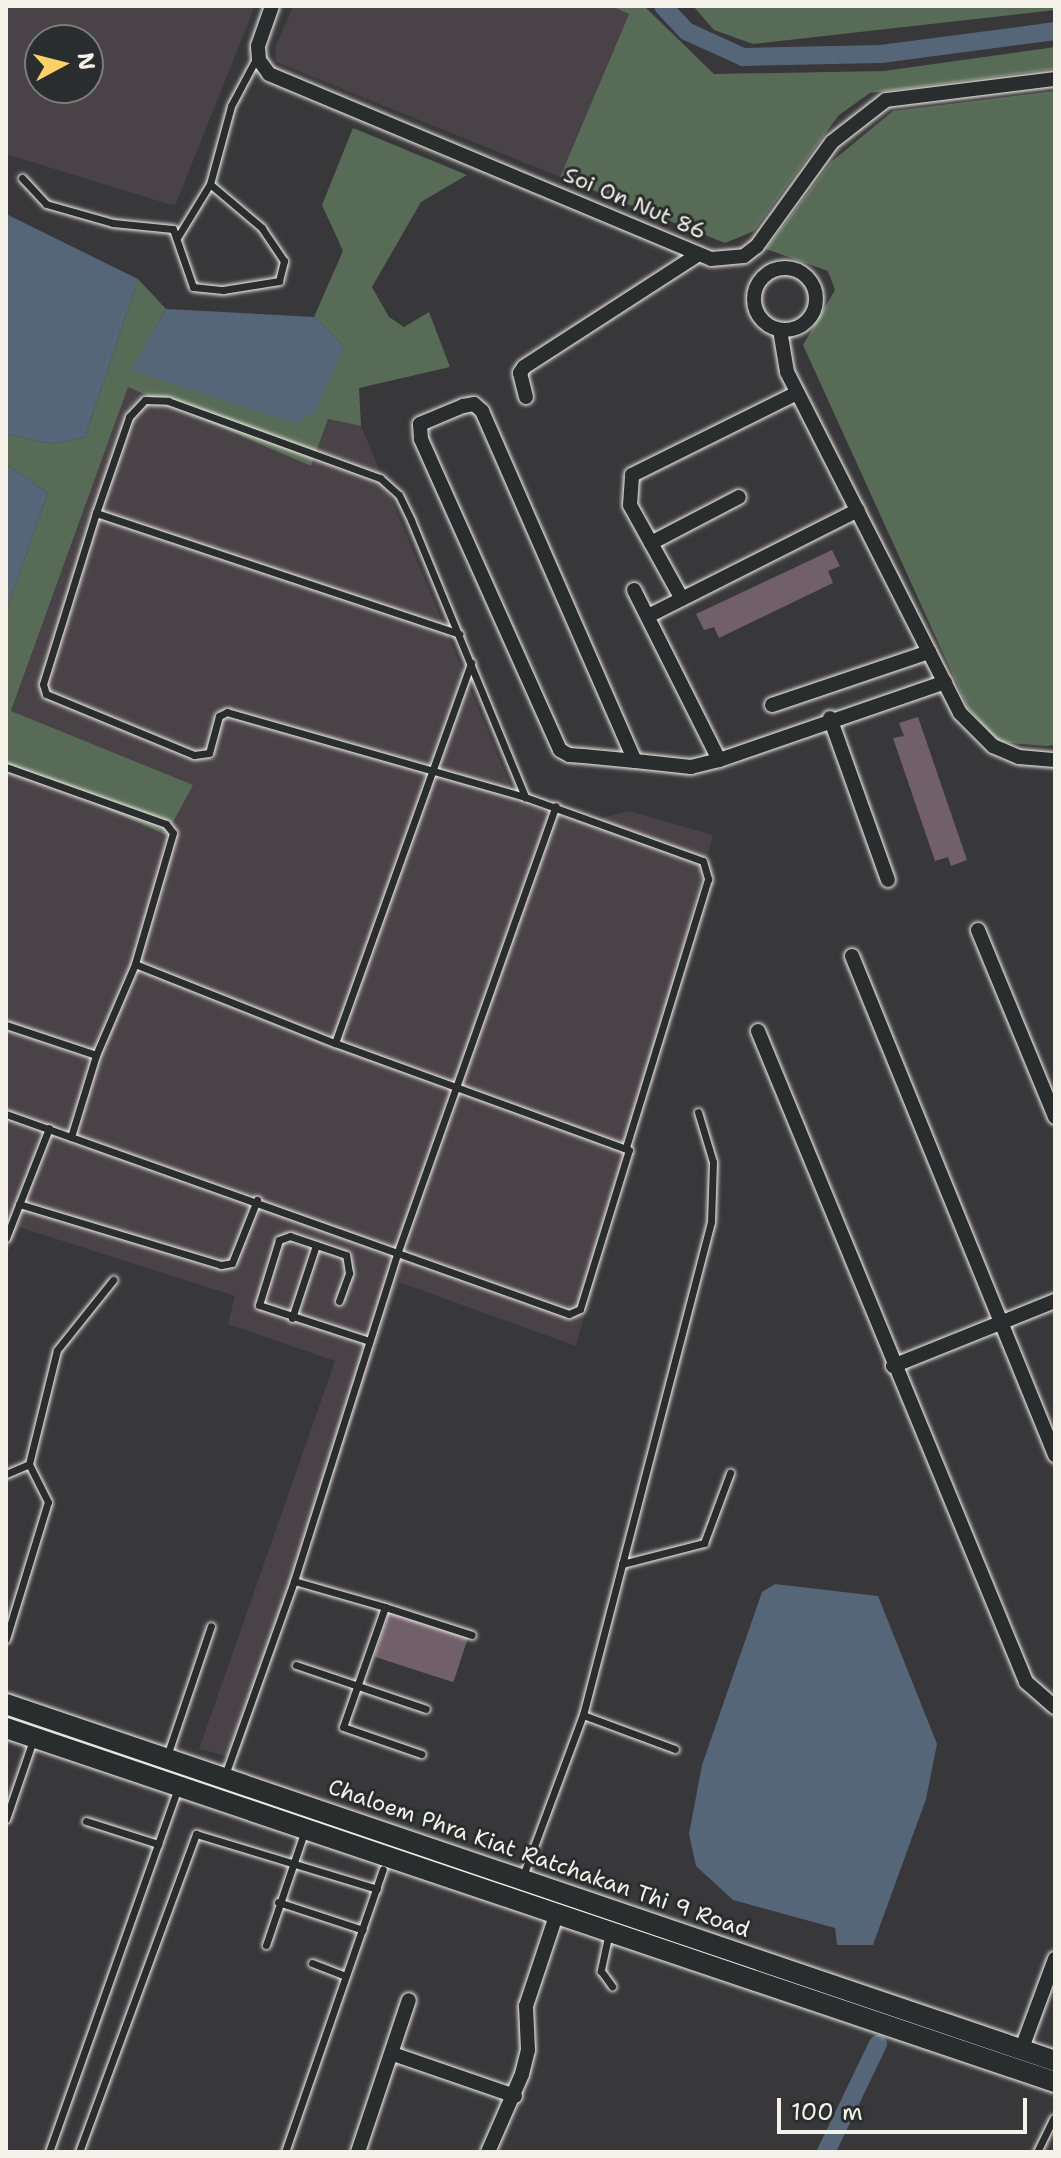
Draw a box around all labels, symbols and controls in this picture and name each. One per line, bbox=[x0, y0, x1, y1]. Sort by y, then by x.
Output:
north arrow bbox=[24, 24, 104, 104]
text: N bbox=[71, 51, 102, 72]
street label: Soi On Nut 86 bbox=[560, 161, 710, 245]
street label: Chaloem Phra Kiat Ratchakan Thi 9 Road bbox=[325, 1773, 753, 1943]
scale bar bbox=[781, 2082, 1031, 2132]
text: 100 m bbox=[791, 2096, 863, 2128]

